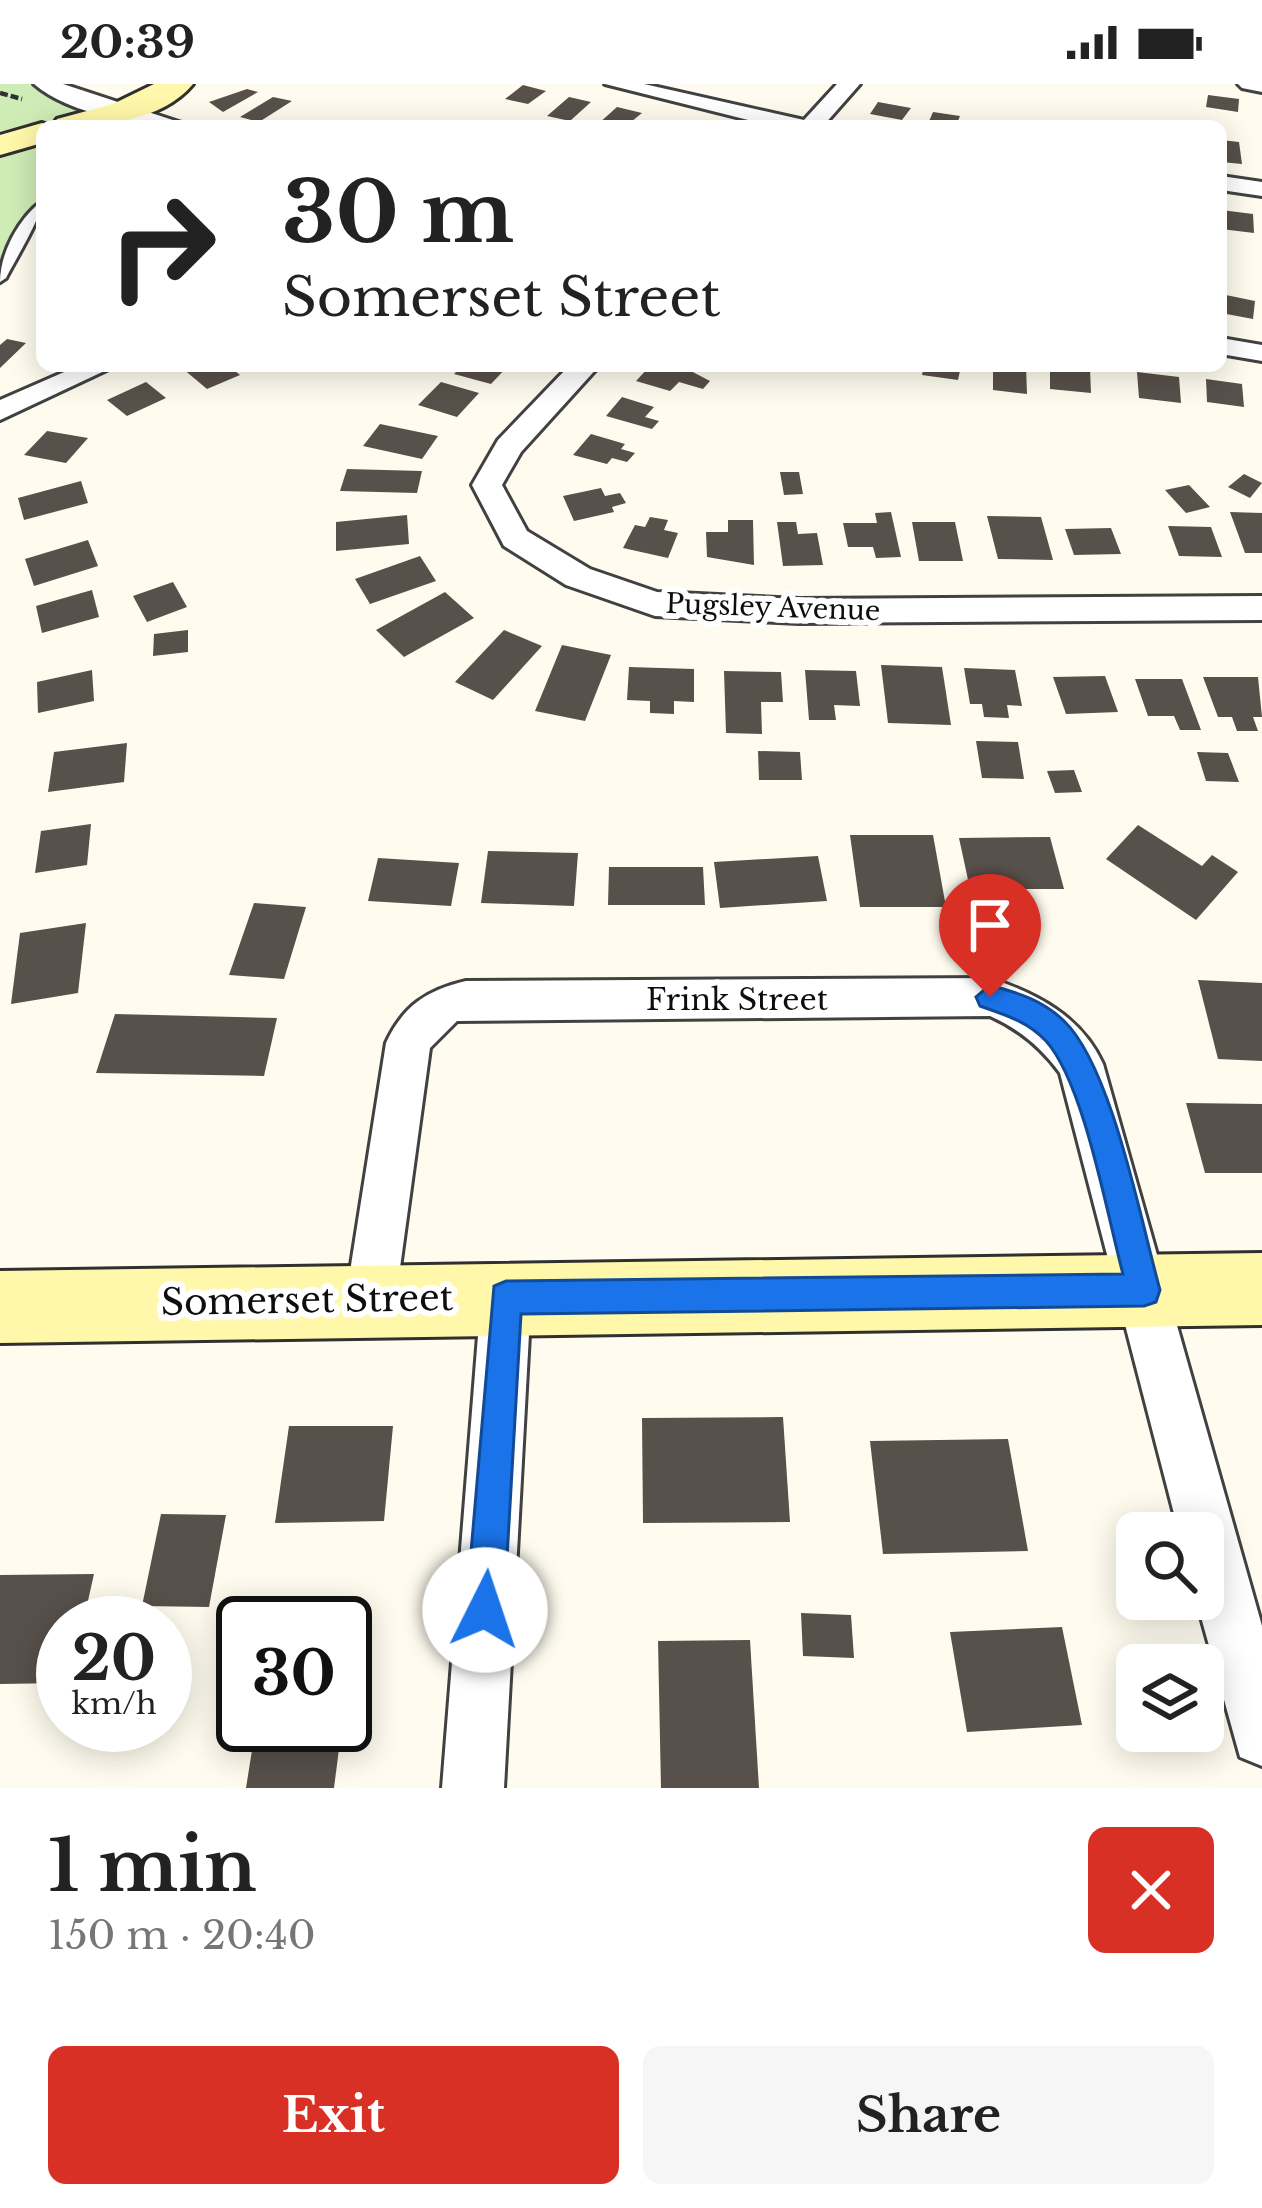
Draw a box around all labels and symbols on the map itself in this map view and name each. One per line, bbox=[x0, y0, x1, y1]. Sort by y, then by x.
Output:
street label: Pugsley Avenue bbox=[665, 587, 881, 627]
pin bbox=[939, 874, 1041, 997]
street label: Frink Street bbox=[646, 981, 829, 1018]
street label: Somerset Street bbox=[160, 1275, 454, 1325]
position arrow bbox=[422, 1547, 548, 1673]
speed limit sign: 30 bbox=[216, 1596, 372, 1752]

